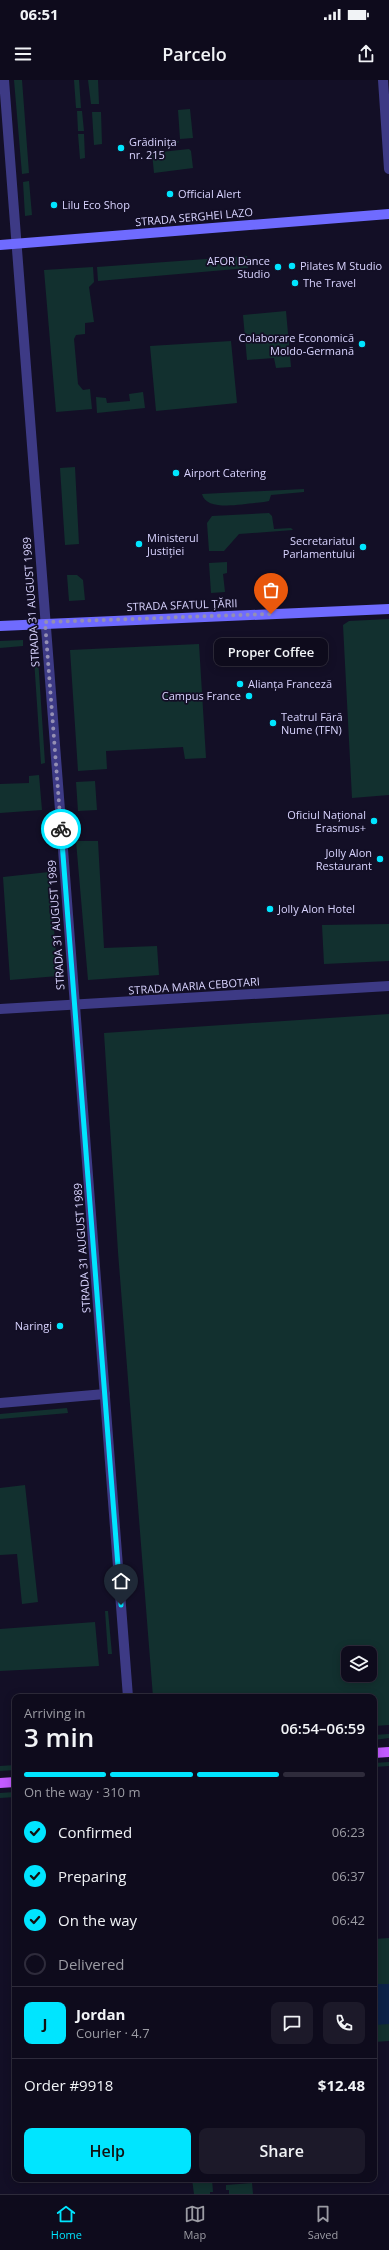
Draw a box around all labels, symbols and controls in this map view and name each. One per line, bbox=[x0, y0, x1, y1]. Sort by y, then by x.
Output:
text: 06:51 bbox=[20, 4, 59, 24]
text: Parcelo bbox=[162, 42, 227, 66]
icon: menu bbox=[12, 43, 34, 65]
icon: share bbox=[355, 43, 377, 65]
place label: Grădinița nr. 215 bbox=[129, 134, 177, 162]
marker: Grădinița nr. 215 bbox=[116, 143, 126, 153]
place label: Official Alert bbox=[178, 186, 241, 201]
marker: Official Alert bbox=[165, 189, 175, 199]
place label: Lilu Eco Shop bbox=[62, 197, 130, 212]
marker: Lilu Eco Shop bbox=[49, 200, 59, 210]
street label: STRADA SERGHEI LAZO bbox=[134, 204, 254, 229]
place label: AFOR Dance Studio bbox=[207, 253, 270, 281]
place label: Pilates M Studio bbox=[300, 258, 382, 273]
marker: Pilates M Studio bbox=[287, 261, 297, 271]
marker: AFOR Dance Studio bbox=[273, 262, 283, 272]
place label: The Travel bbox=[303, 275, 356, 290]
marker: The Travel bbox=[290, 278, 300, 288]
place label: Colaborare Economică Moldo-Germană bbox=[238, 330, 354, 358]
marker: Colaborare Economică Moldo-Germană bbox=[357, 339, 367, 349]
place label: Airport Catering bbox=[184, 465, 266, 480]
marker: Airport Catering bbox=[171, 468, 181, 478]
place label: Ministerul Justiției bbox=[146, 530, 199, 558]
place label: Secretariatul Parlamentului bbox=[283, 533, 355, 561]
street label: STRADA 31 AUGUST 1989 bbox=[18, 537, 43, 667]
marker: Ministerul Justiției bbox=[134, 539, 144, 549]
marker: Secretariatul Parlamentului bbox=[358, 542, 368, 552]
pin bbox=[254, 573, 288, 614]
icon: bag bbox=[260, 579, 282, 601]
street label: STRADA SFATUL ȚĂRII bbox=[126, 595, 238, 614]
callout: Proper Coffee bbox=[214, 638, 328, 666]
text: Proper Coffee bbox=[228, 643, 314, 661]
place label: Alianța Franceză bbox=[248, 676, 332, 691]
marker: Alianța Franceză bbox=[235, 679, 245, 689]
place label: Campus France bbox=[162, 688, 241, 703]
marker: Campus France bbox=[244, 691, 254, 701]
place label: Teatrul Fără Nume (TFN) bbox=[281, 709, 343, 737]
marker: Teatrul Fără Nume (TFN) bbox=[268, 718, 278, 728]
place label: Oficiul Național Erasmus+ bbox=[287, 807, 366, 835]
courier bbox=[41, 809, 81, 849]
marker: Oficiul Național Erasmus+ bbox=[369, 816, 379, 826]
icon: bike bbox=[50, 818, 72, 840]
place label: Jolly Alon Restaurant bbox=[316, 845, 372, 873]
marker: Jolly Alon Restaurant bbox=[375, 854, 385, 864]
street label: STRADA 31 AUGUST 1989 bbox=[43, 860, 68, 990]
place label: Jolly Alon Hotel bbox=[277, 901, 355, 916]
marker: Jolly Alon Hotel bbox=[265, 904, 275, 914]
street label: STRADA MARIA CEBOTARI bbox=[128, 973, 260, 998]
street label: STRADA 31 AUGUST 1989 bbox=[69, 1183, 94, 1313]
place label: Naringi bbox=[15, 1318, 52, 1333]
marker: Naringi bbox=[55, 1321, 65, 1331]
pin bbox=[104, 1564, 138, 1605]
icon: home bbox=[110, 1570, 132, 1592]
map controls bbox=[341, 1646, 377, 1682]
button: layers bbox=[341, 1646, 377, 1682]
text: Arriving in bbox=[24, 1704, 86, 1722]
text: 06:54–06:59 bbox=[281, 1718, 365, 1738]
text: 3 min bbox=[24, 1719, 94, 1755]
text: On the way · 310 m bbox=[24, 1783, 140, 1801]
icon: check bbox=[24, 1821, 46, 1843]
text: Confirmed bbox=[58, 1822, 132, 1842]
text: 06:23 bbox=[332, 1823, 365, 1841]
icon: check bbox=[24, 1865, 46, 1887]
text: Preparing bbox=[58, 1866, 126, 1886]
text: 06:37 bbox=[332, 1867, 365, 1885]
icon: check bbox=[24, 1909, 46, 1931]
text: On the way bbox=[58, 1910, 137, 1930]
text: 06:42 bbox=[332, 1911, 365, 1929]
text: Delivered bbox=[58, 1954, 125, 1974]
button: chat bbox=[271, 2002, 313, 2044]
button: phone bbox=[323, 2002, 365, 2044]
text: Jordan bbox=[76, 2004, 125, 2024]
text: J bbox=[43, 2013, 47, 2033]
text: Courier · 4.7 bbox=[76, 2024, 150, 2042]
text: Order #9918 bbox=[24, 2075, 113, 2095]
text: $12.48 bbox=[318, 2075, 365, 2095]
button: Help bbox=[24, 2128, 191, 2174]
button: Share bbox=[199, 2128, 365, 2174]
tab: Home bbox=[51, 2203, 82, 2242]
tab: Map bbox=[183, 2203, 206, 2242]
tab: Saved bbox=[308, 2203, 338, 2242]

